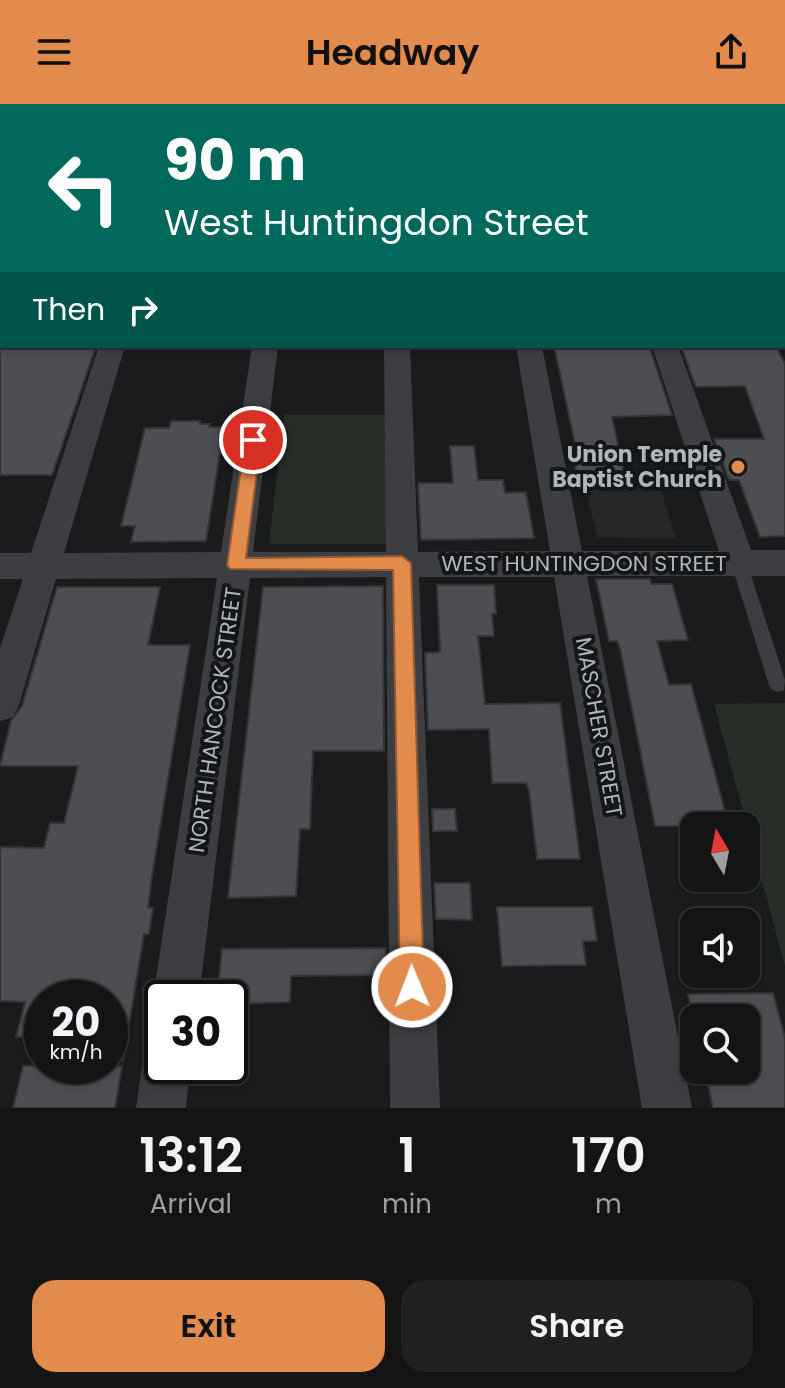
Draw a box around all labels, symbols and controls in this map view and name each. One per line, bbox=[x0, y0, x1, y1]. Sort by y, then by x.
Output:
text: Headway bbox=[306, 27, 479, 78]
icon: menu bbox=[32, 30, 76, 74]
icon: share bbox=[709, 30, 753, 74]
text: 90 m bbox=[164, 121, 306, 200]
icon: left bbox=[32, 136, 136, 240]
text: West Huntingdon Street bbox=[164, 197, 589, 248]
text: Then bbox=[32, 288, 105, 331]
icon: right bbox=[121, 288, 165, 332]
pin bbox=[219, 406, 287, 474]
icon: arrive bbox=[231, 418, 275, 462]
place label: Union Temple Baptist Church bbox=[552, 439, 722, 495]
marker: Union Temple Baptist Church bbox=[729, 458, 747, 476]
street label: WEST HUNTINGDON STREET bbox=[441, 548, 727, 579]
street label: NORTH HANCOCK STREET bbox=[181, 585, 249, 855]
street label: MASCHER STREET bbox=[568, 635, 630, 819]
north arrow bbox=[680, 812, 760, 892]
map controls bbox=[680, 812, 760, 1084]
button: sound bbox=[680, 908, 760, 988]
position arrow bbox=[370, 945, 454, 1029]
speed limit sign: 30 bbox=[144, 980, 248, 1084]
text: 20 bbox=[52, 994, 100, 1050]
button: search bbox=[680, 1004, 760, 1084]
text: km/h bbox=[49, 1038, 103, 1066]
text: 13:12 bbox=[139, 1122, 243, 1189]
text: 1 bbox=[398, 1122, 416, 1189]
text: 170 bbox=[571, 1122, 646, 1189]
text: Arrival bbox=[150, 1186, 232, 1222]
text: min bbox=[382, 1186, 432, 1222]
text: m bbox=[595, 1186, 622, 1222]
button: Exit bbox=[32, 1280, 385, 1372]
button: Share bbox=[401, 1280, 753, 1372]

